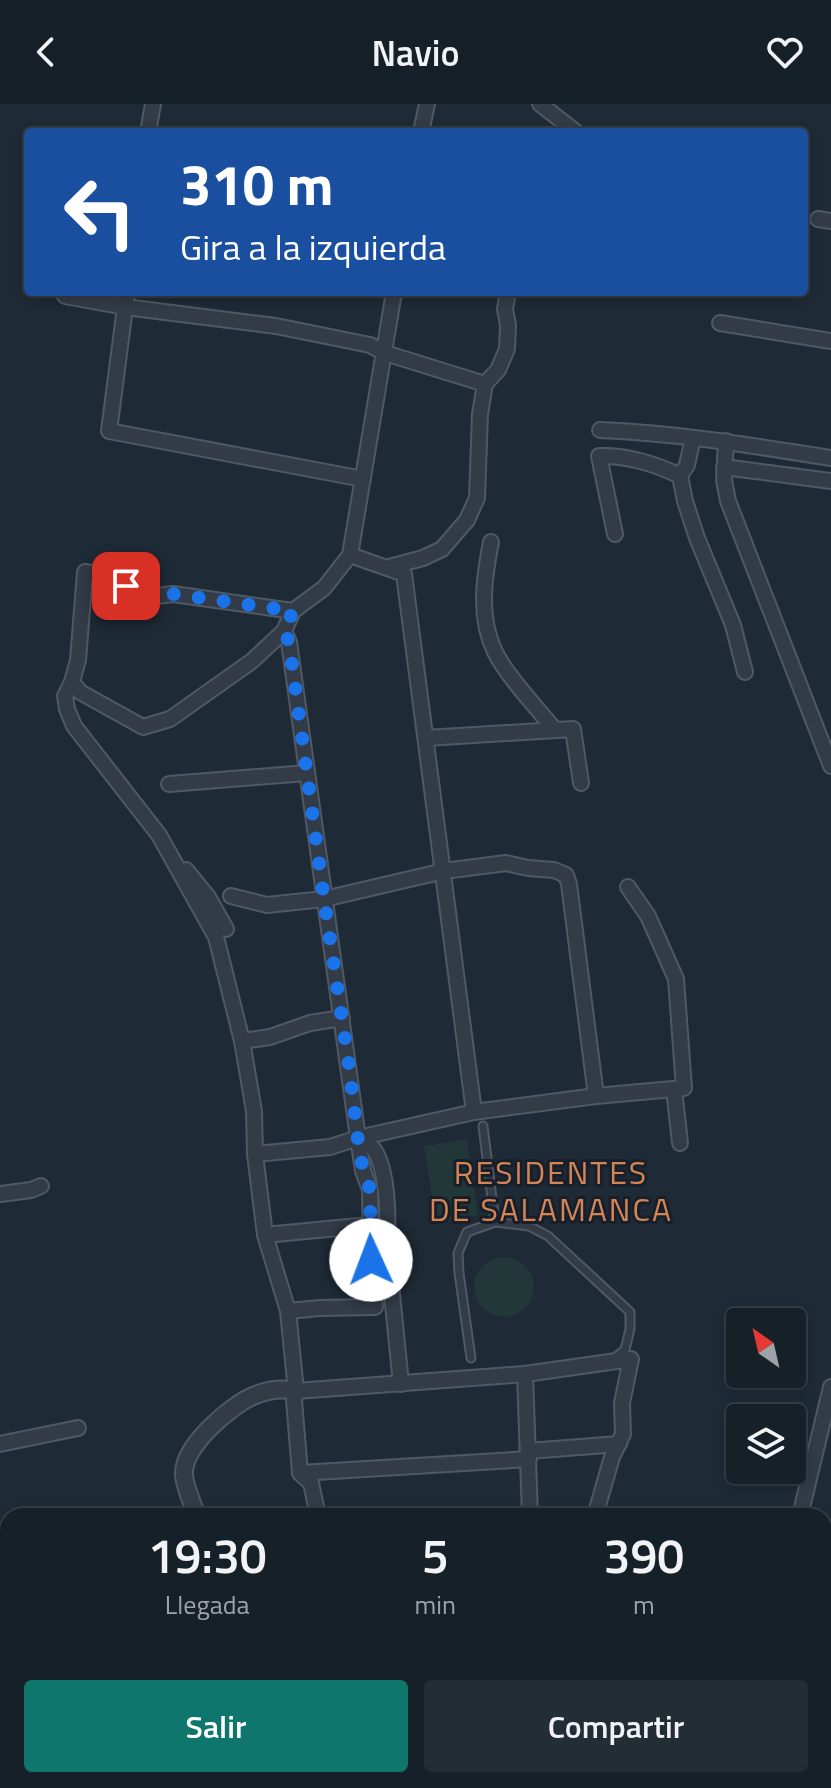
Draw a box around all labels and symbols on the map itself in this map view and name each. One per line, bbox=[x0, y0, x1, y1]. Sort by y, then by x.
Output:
pin bbox=[92, 552, 160, 620]
district label: RESIDENTES DE SALAMANCA bbox=[429, 1148, 673, 1233]
position arrow bbox=[329, 1218, 413, 1302]
north arrow bbox=[726, 1308, 806, 1388]

